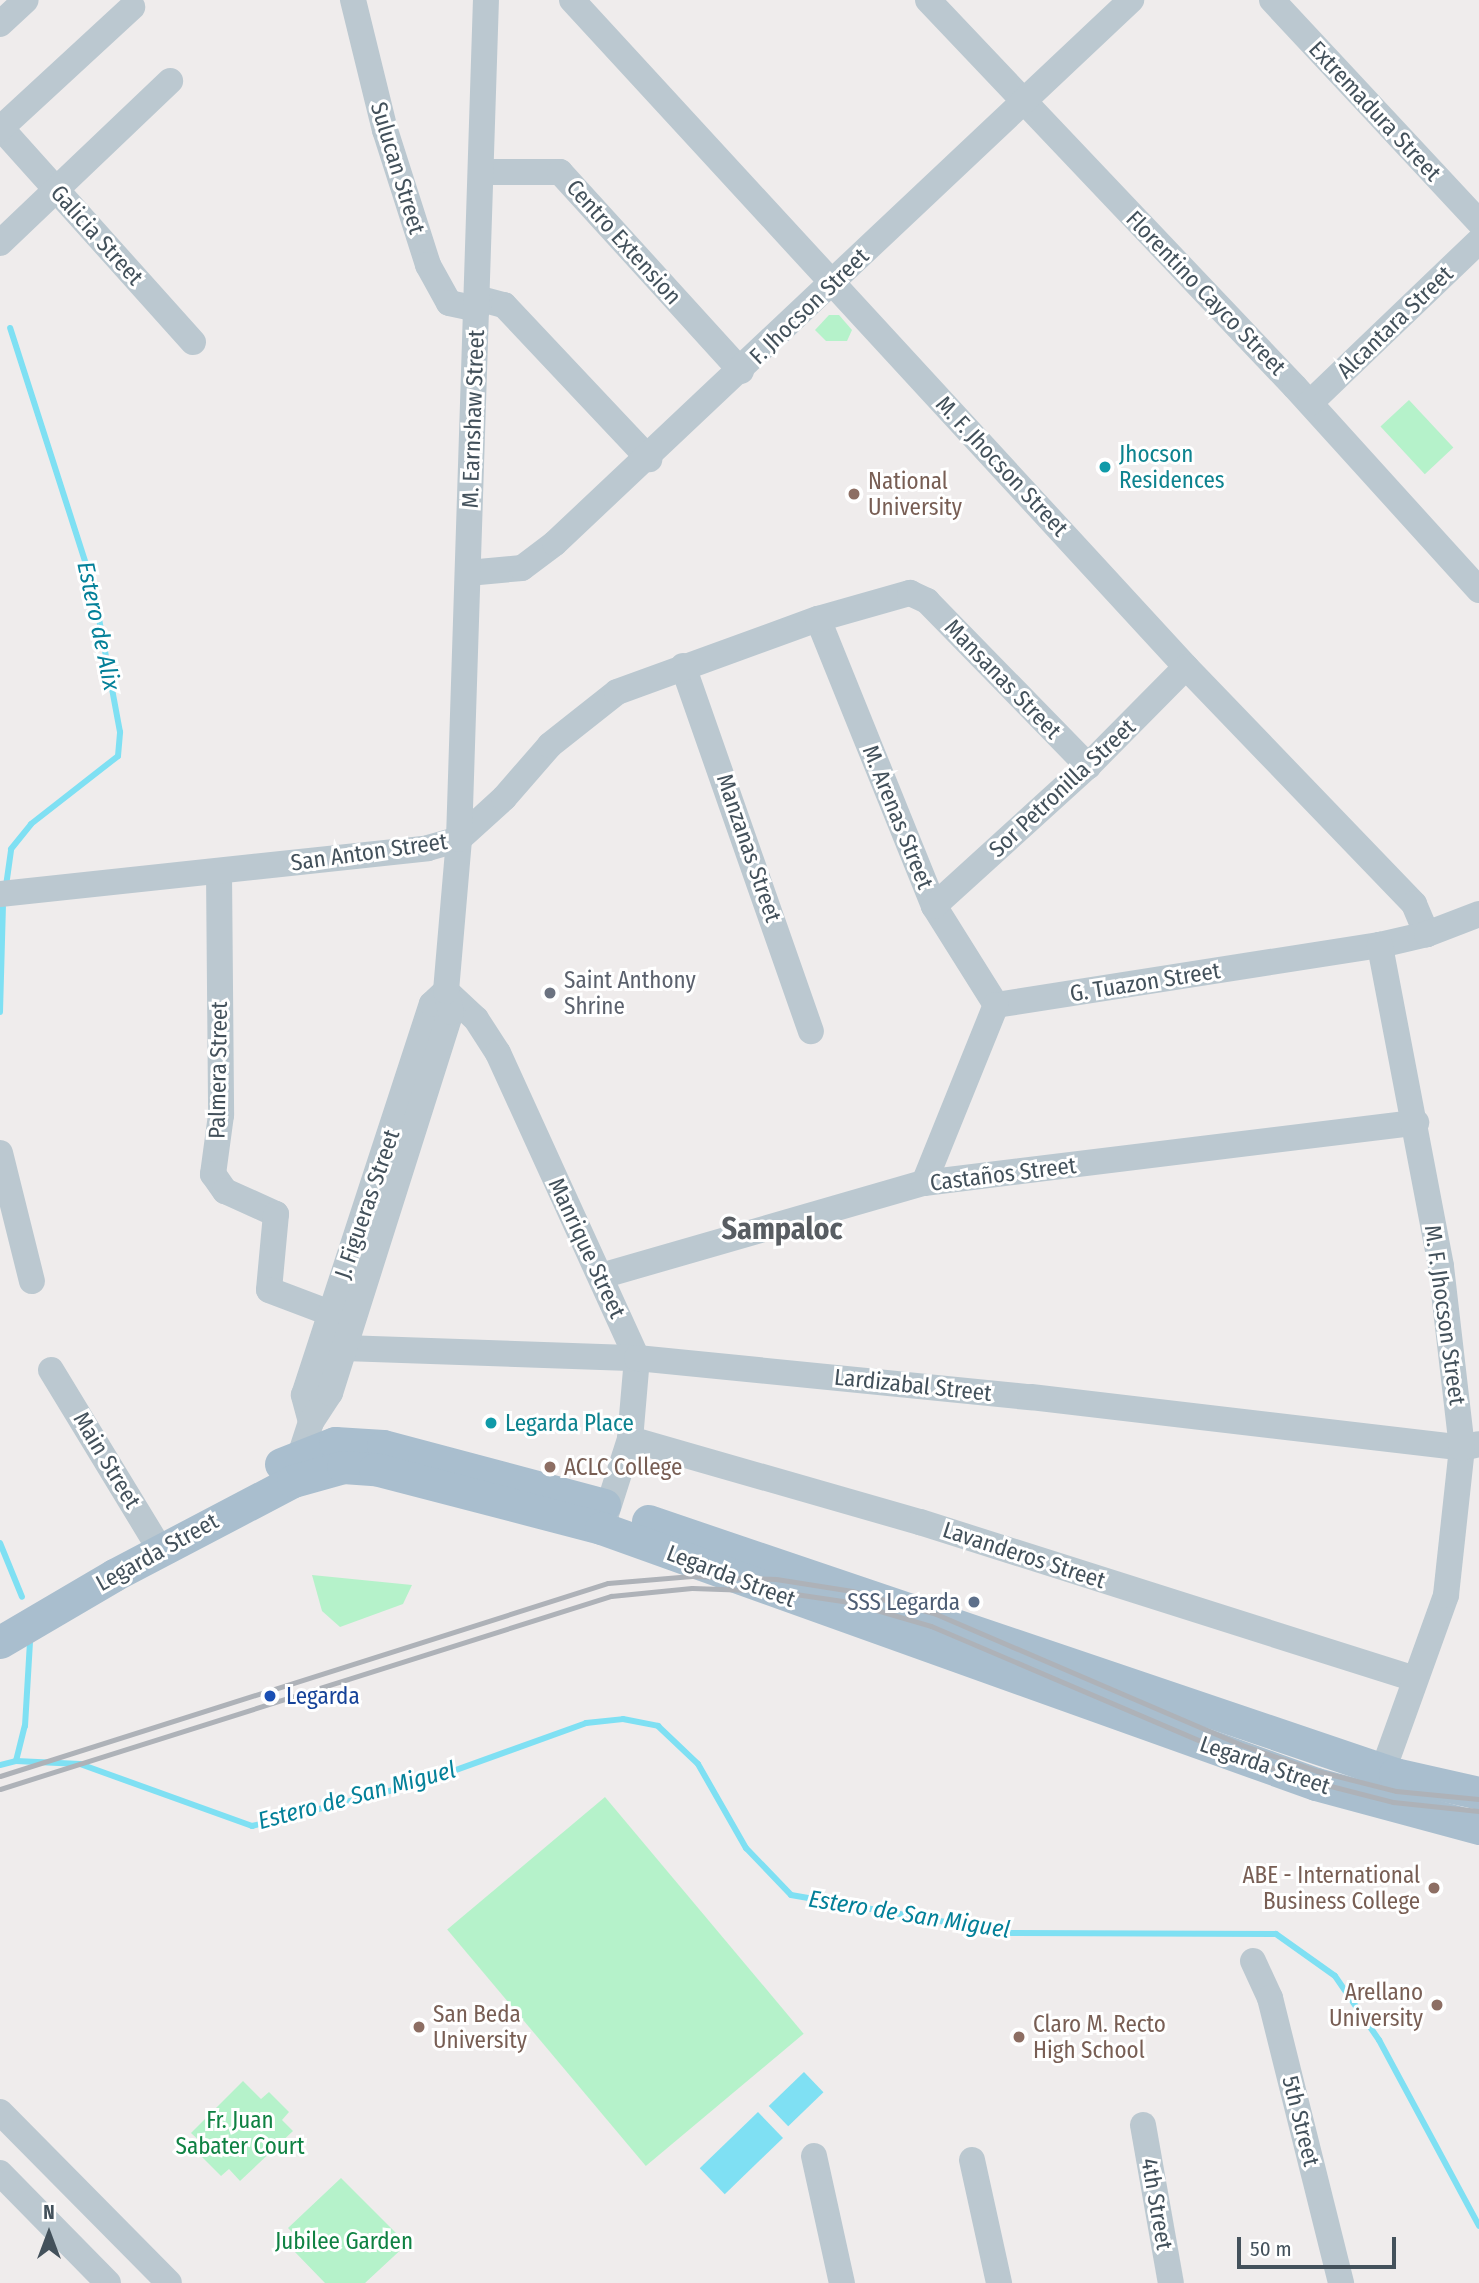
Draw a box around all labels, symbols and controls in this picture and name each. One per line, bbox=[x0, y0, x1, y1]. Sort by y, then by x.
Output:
street label: Extremadura Street bbox=[1303, 35, 1447, 187]
street label: Sulucan Street bbox=[365, 99, 431, 237]
street label: Centro Extension bbox=[561, 174, 687, 310]
street label: Galicia Street bbox=[45, 179, 149, 291]
street label: Florentino Cayco Street bbox=[1120, 205, 1292, 381]
street label: F. Jhocson Street bbox=[744, 242, 874, 370]
street label: Alcantara Street bbox=[1331, 260, 1459, 384]
street label: M. Earnshaw Street bbox=[456, 329, 490, 509]
street label: M. F. Jhocson Street bbox=[930, 390, 1074, 542]
place label: Jhocson Residences bbox=[1119, 440, 1225, 494]
marker: Jhocson Residences bbox=[1097, 459, 1113, 475]
place label: National University bbox=[868, 467, 962, 521]
marker: National University bbox=[846, 486, 862, 502]
water label: Estero de Alix bbox=[70, 559, 126, 693]
street label: Mansanas Street bbox=[939, 613, 1067, 745]
street label: Sor Petronilla Street bbox=[983, 713, 1141, 863]
street label: M. Arenas Street bbox=[857, 741, 939, 893]
street label: Manzanas Street bbox=[711, 770, 787, 926]
street label: San Anton Street bbox=[289, 827, 449, 877]
street label: G. Tuazon Street bbox=[1068, 957, 1222, 1007]
place label: Saint Anthony Shrine bbox=[564, 966, 696, 1020]
marker: Saint Anthony Shrine bbox=[542, 985, 558, 1001]
street label: Palmera Street bbox=[203, 1001, 233, 1139]
street label: J. Figueras Street bbox=[329, 1126, 405, 1282]
street label: Castaños Street bbox=[928, 1151, 1078, 1197]
street label: Manrique Street bbox=[543, 1174, 631, 1322]
district label: Sampaloc bbox=[721, 1211, 843, 1247]
street label: M. F. Jhocson Street bbox=[1419, 1223, 1471, 1407]
street label: Lardizabal Street bbox=[833, 1363, 993, 1407]
street label: Main Street bbox=[67, 1407, 147, 1513]
place label: Legarda Place bbox=[505, 1409, 634, 1437]
marker: Legarda Place bbox=[483, 1415, 499, 1431]
place label: ACLC College bbox=[564, 1453, 682, 1481]
marker: ACLC College bbox=[542, 1459, 558, 1475]
street label: Legarda Street bbox=[91, 1507, 223, 1597]
street label: Lavanderos Street bbox=[939, 1516, 1109, 1594]
street label: Legarda Street bbox=[663, 1539, 799, 1613]
place label: SSS Legarda bbox=[847, 1588, 960, 1616]
marker: SSS Legarda bbox=[966, 1594, 982, 1610]
place label: Legarda bbox=[286, 1682, 360, 1710]
marker: Legarda bbox=[260, 1686, 280, 1706]
street label: Legarda Street bbox=[1196, 1730, 1334, 1800]
water label: Estero de San Miguel bbox=[255, 1756, 459, 1836]
place label: ABE - International Business College bbox=[1242, 1861, 1420, 1915]
marker: ABE - International Business College bbox=[1426, 1880, 1442, 1896]
water label: Estero de San Miguel bbox=[806, 1885, 1012, 1945]
place label: Arellano University bbox=[1329, 1978, 1423, 2032]
marker: Arellano University bbox=[1429, 1997, 1445, 2013]
place label: San Beda University bbox=[433, 2000, 527, 2054]
place label: Claro M. Recto High School bbox=[1033, 2010, 1166, 2064]
marker: San Beda University bbox=[411, 2019, 427, 2035]
marker: Claro M. Recto High School bbox=[1011, 2029, 1027, 2045]
street label: 5th Street bbox=[1276, 2073, 1326, 2169]
park label: Fr. Juan Sabater Court bbox=[176, 2106, 304, 2160]
street label: 4th Street bbox=[1135, 2156, 1179, 2252]
north arrow bbox=[14, 2199, 84, 2269]
text: N bbox=[43, 2201, 55, 2224]
scale bar bbox=[1241, 2224, 1400, 2268]
park label: Jubilee Garden bbox=[275, 2227, 413, 2255]
text: 50 m bbox=[1250, 2236, 1292, 2262]

